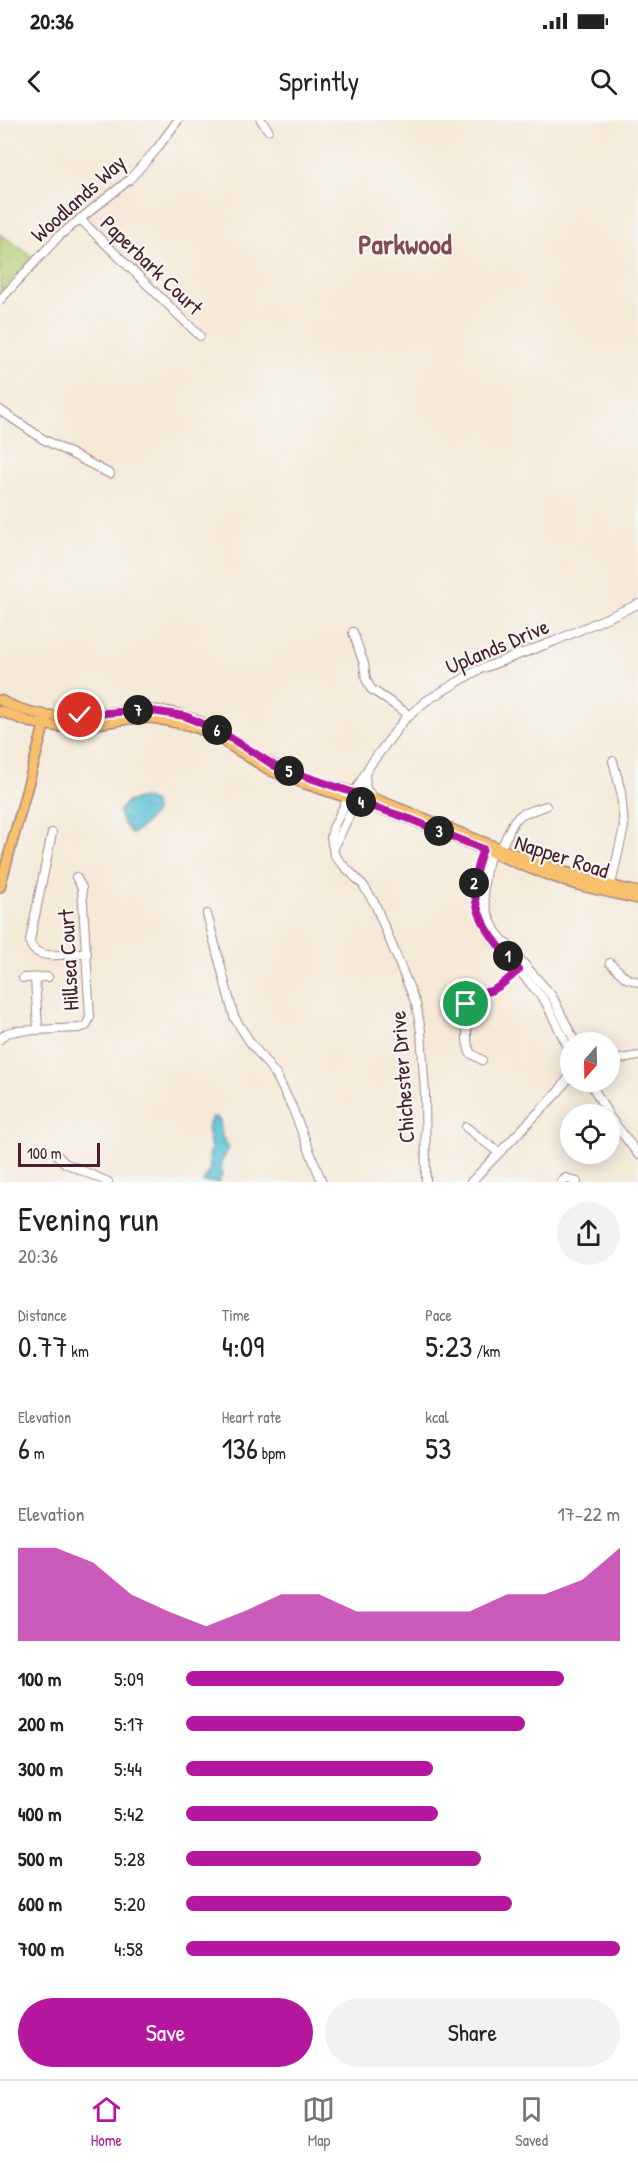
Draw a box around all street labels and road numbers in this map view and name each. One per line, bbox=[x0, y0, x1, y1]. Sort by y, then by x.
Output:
street label: Woodlands Way bbox=[24, 147, 132, 249]
street label: Paperbark Court bbox=[94, 208, 210, 322]
street label: Uplands Drive bbox=[441, 611, 553, 681]
street label: Napper Road bbox=[511, 827, 613, 885]
street label: Hillsea Court bbox=[50, 908, 86, 1011]
street label: Chichester Drive bbox=[382, 1010, 422, 1144]

